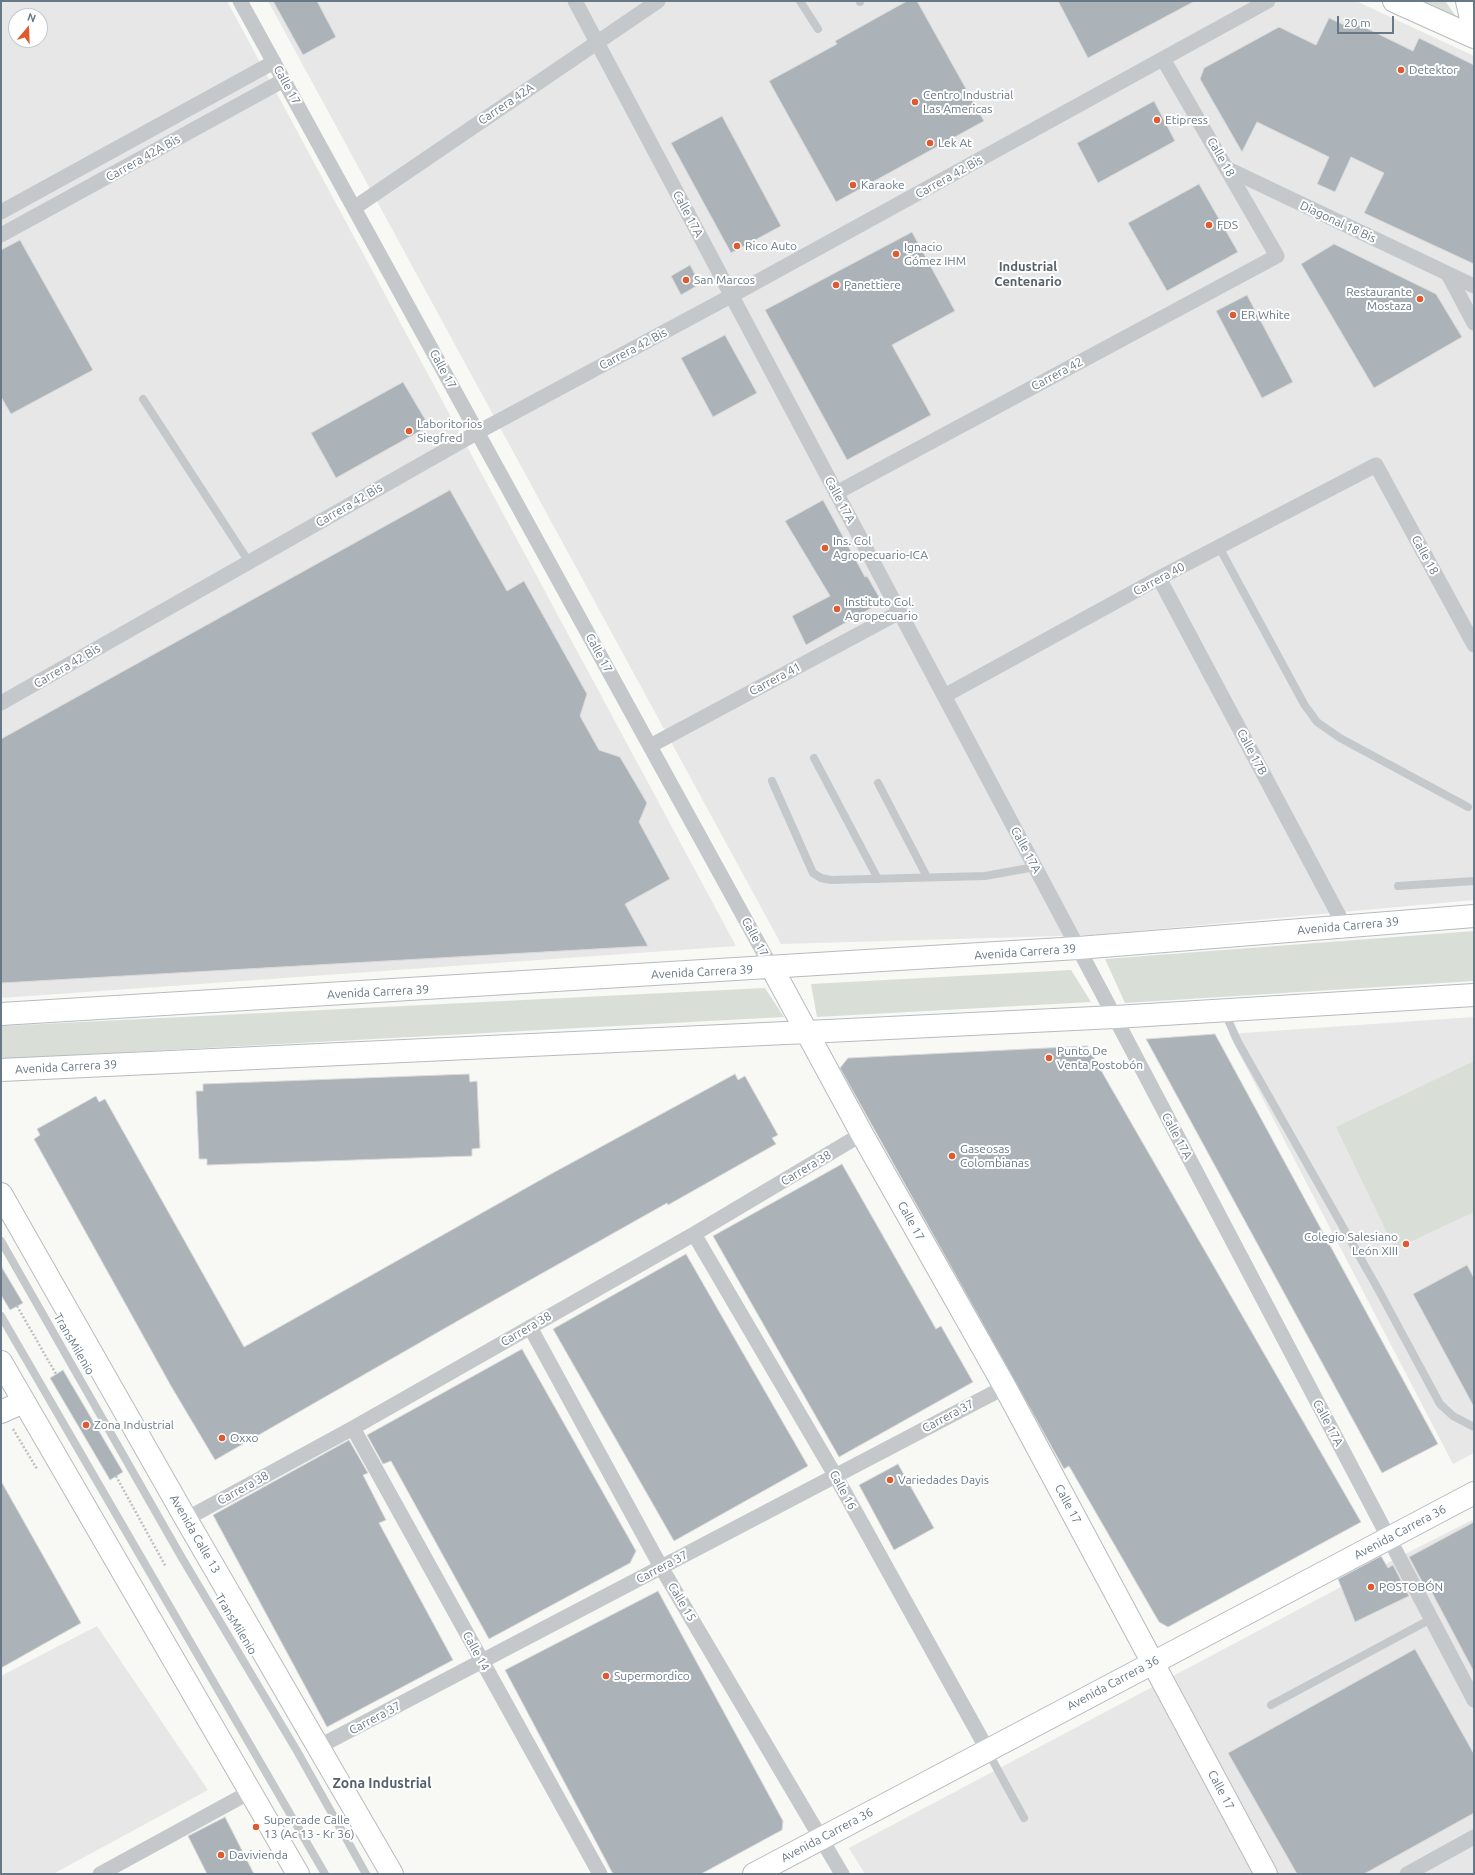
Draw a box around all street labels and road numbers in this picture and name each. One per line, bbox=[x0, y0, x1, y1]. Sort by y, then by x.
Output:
street label: Calle 17 bbox=[270, 63, 304, 107]
street label: Carrera 42A bbox=[475, 80, 537, 128]
street label: Carrera 42A Bis bbox=[103, 132, 183, 184]
street label: Calle 18 bbox=[1204, 135, 1238, 179]
street label: Carrera 42 Bis bbox=[913, 153, 985, 201]
street label: Calle 17A bbox=[670, 188, 706, 240]
street label: Diagonal 18 Bis bbox=[1298, 198, 1378, 246]
street label: Carrera 42 Bis bbox=[597, 325, 669, 373]
street label: Calle 17 bbox=[426, 347, 460, 391]
street label: Carrera 42 bbox=[1029, 354, 1085, 394]
street label: Calle 17A bbox=[822, 474, 858, 526]
street label: Carrera 42 Bis bbox=[313, 480, 385, 530]
street label: Calle 18 bbox=[1408, 533, 1442, 577]
street label: Carrera 40 bbox=[1131, 559, 1187, 599]
street label: Calle 17 bbox=[582, 631, 616, 675]
street label: Carrera 42 Bis bbox=[31, 641, 103, 691]
street label: Carrera 41 bbox=[747, 659, 803, 699]
street label: Calle 17B bbox=[1234, 726, 1270, 778]
street label: Calle 17A bbox=[1008, 824, 1044, 876]
street label: Avenida Carrera 39 bbox=[1297, 914, 1399, 938]
street label: Calle 17 bbox=[738, 915, 772, 959]
street label: Avenida Carrera 39 bbox=[974, 941, 1076, 963]
street label: Avenida Carrera 39 bbox=[651, 962, 753, 982]
street label: Avenida Carrera 39 bbox=[327, 982, 429, 1002]
street label: Avenida Carrera 39 bbox=[15, 1057, 117, 1077]
street label: Calle 17A bbox=[1159, 1110, 1195, 1162]
street label: Carrera 38 bbox=[778, 1147, 834, 1189]
street label: Calle 17 bbox=[894, 1199, 928, 1243]
street label: Carrera 38 bbox=[498, 1309, 554, 1349]
street label: TransMilenio bbox=[51, 1311, 97, 1377]
street label: Carrera 37 bbox=[920, 1396, 976, 1436]
street label: Calle 17A bbox=[1310, 1397, 1346, 1449]
street label: Carrera 38 bbox=[215, 1468, 271, 1508]
street label: Calle 16 bbox=[826, 1468, 860, 1512]
street label: Calle 17 bbox=[1052, 1482, 1084, 1526]
street label: Avenida Calle 13 bbox=[167, 1492, 223, 1576]
street label: Avenida Carrera 36 bbox=[1352, 1502, 1448, 1562]
street label: Carrera 37 bbox=[634, 1547, 690, 1587]
street label: Calle 15 bbox=[665, 1580, 699, 1624]
street label: TransMilenio bbox=[212, 1591, 260, 1657]
street label: Calle 14 bbox=[459, 1629, 493, 1673]
street label: Avenida Carrera 36 bbox=[1065, 1653, 1161, 1713]
street label: Carrera 37 bbox=[347, 1698, 403, 1738]
street label: Calle 17 bbox=[1205, 1768, 1237, 1812]
street label: Avenida Carrera 36 bbox=[779, 1805, 875, 1865]

